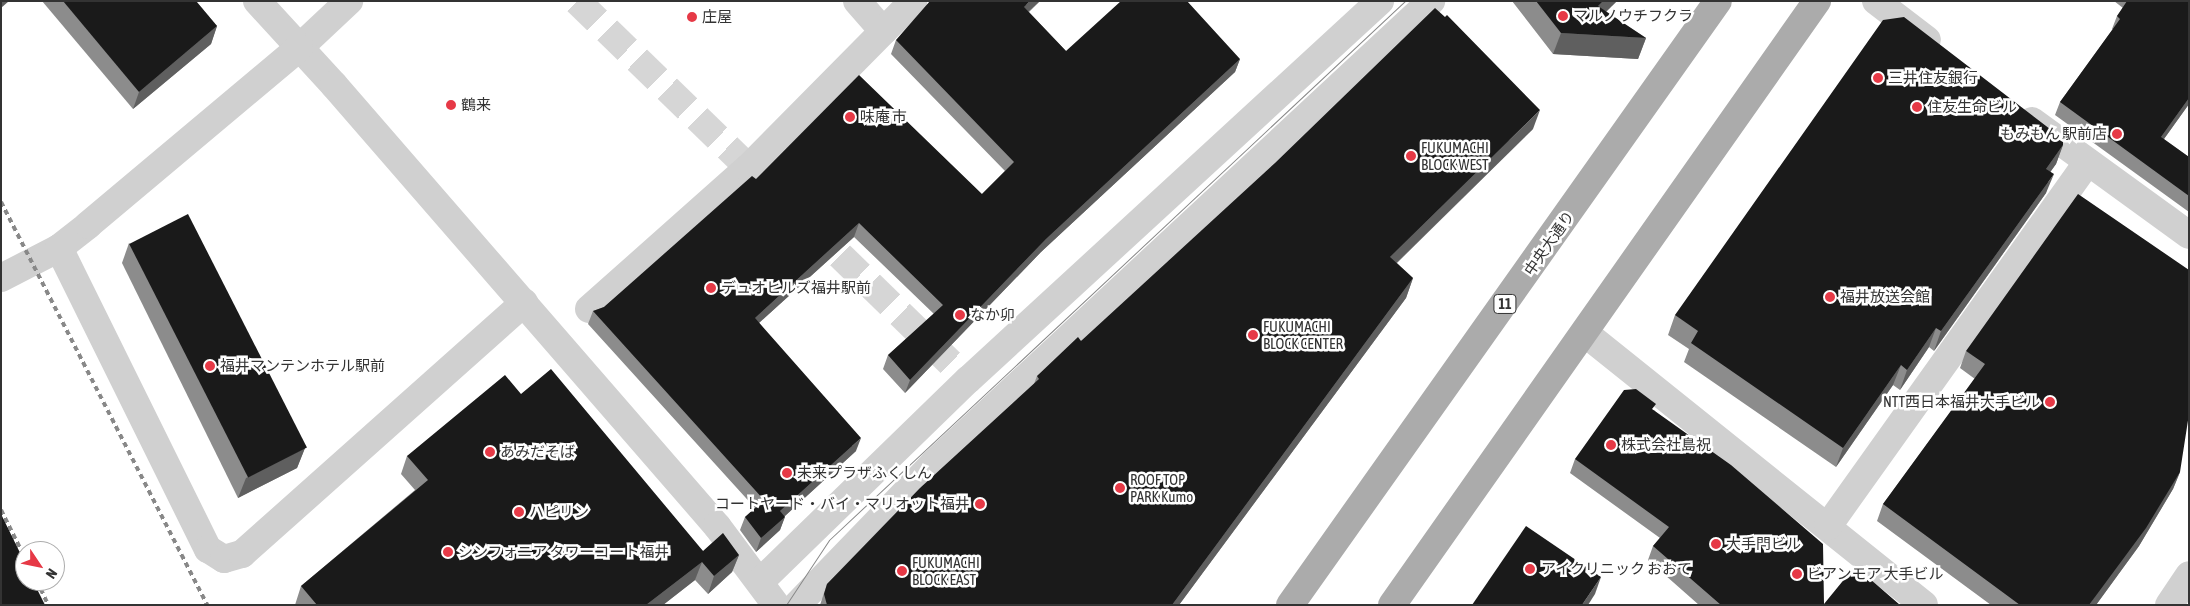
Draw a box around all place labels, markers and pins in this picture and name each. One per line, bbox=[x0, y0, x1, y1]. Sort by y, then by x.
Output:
place label: マルノウチフクラ bbox=[1573, 7, 1693, 25]
place label: 庄屋 bbox=[702, 8, 732, 26]
marker: マルノウチフクラ bbox=[1557, 10, 1569, 22]
marker: 庄屋 bbox=[686, 11, 698, 23]
place label: 三井住友銀行 bbox=[1888, 69, 1978, 87]
marker: 三井住友銀行 bbox=[1872, 72, 1884, 84]
place label: 鶴来 bbox=[461, 96, 491, 114]
place label: 住友生命ビル bbox=[1927, 98, 2017, 116]
marker: 鶴来 bbox=[445, 99, 457, 111]
marker: 住友生命ビル bbox=[1911, 101, 1923, 113]
place label: 味庵 市 bbox=[860, 108, 907, 126]
marker: 味庵 市 bbox=[844, 111, 856, 123]
place label: もみもん 駅前店 bbox=[2000, 125, 2107, 143]
marker: もみもん 駅前店 bbox=[2111, 128, 2123, 140]
place label: FUKUMACHI BLOCK WEST bbox=[1421, 138, 1489, 173]
marker: FUKUMACHI BLOCK WEST bbox=[1405, 150, 1417, 162]
place label: デュオヒルズ福井駅前 bbox=[721, 279, 871, 297]
marker: デュオヒルズ福井駅前 bbox=[705, 282, 717, 294]
place label: 福井放送会館 bbox=[1840, 288, 1930, 306]
marker: 福井放送会館 bbox=[1824, 291, 1836, 303]
place label: なか卯 bbox=[970, 306, 1015, 324]
marker: なか卯 bbox=[954, 309, 966, 321]
place label: FUKUMACHI BLOCK CENTER bbox=[1263, 317, 1343, 352]
marker: FUKUMACHI BLOCK CENTER bbox=[1247, 329, 1259, 341]
place label: 福井マンテンホテル駅前 bbox=[220, 357, 385, 375]
marker: 福井マンテンホテル駅前 bbox=[204, 360, 216, 372]
place label: NTT西日本福井大手ビル bbox=[1883, 393, 2040, 411]
marker: NTT西日本福井大手ビル bbox=[2044, 396, 2056, 408]
place label: 株式会社島祝 bbox=[1621, 436, 1711, 454]
marker: 株式会社島祝 bbox=[1605, 439, 1617, 451]
place label: あみだそば bbox=[500, 443, 575, 461]
marker: あみだそば bbox=[484, 446, 496, 458]
place label: 未来プラザふくしん bbox=[797, 464, 932, 482]
marker: 未来プラザふくしん bbox=[781, 467, 793, 479]
place label: ROOF TOP PARK Kumo bbox=[1130, 470, 1193, 505]
marker: ROOF TOP PARK Kumo bbox=[1114, 482, 1126, 494]
place label: コートヤード・バイ・マリオット福井 bbox=[715, 495, 970, 513]
marker: コートヤード・バイ・マリオット福井 bbox=[974, 498, 986, 510]
place label: ハピリン bbox=[529, 503, 589, 521]
marker: ハピリン bbox=[513, 506, 525, 518]
place label: 大手門ビル bbox=[1726, 535, 1801, 553]
marker: 大手門ビル bbox=[1710, 538, 1722, 550]
place label: シンフォニア タワーコート福井 bbox=[458, 543, 670, 561]
marker: シンフォニア タワーコート福井 bbox=[442, 546, 454, 558]
place label: FUKUMACHI BLOCK EAST bbox=[912, 553, 980, 588]
place label: アイクリニック おおて bbox=[1541, 560, 1693, 578]
marker: アイクリニック おおて bbox=[1523, 562, 1537, 576]
marker: FUKUMACHI BLOCK EAST bbox=[896, 565, 908, 577]
place label: ビアンモア 大手ビル bbox=[1807, 565, 1944, 583]
marker: ビアンモア 大手ビル bbox=[1791, 568, 1803, 580]

